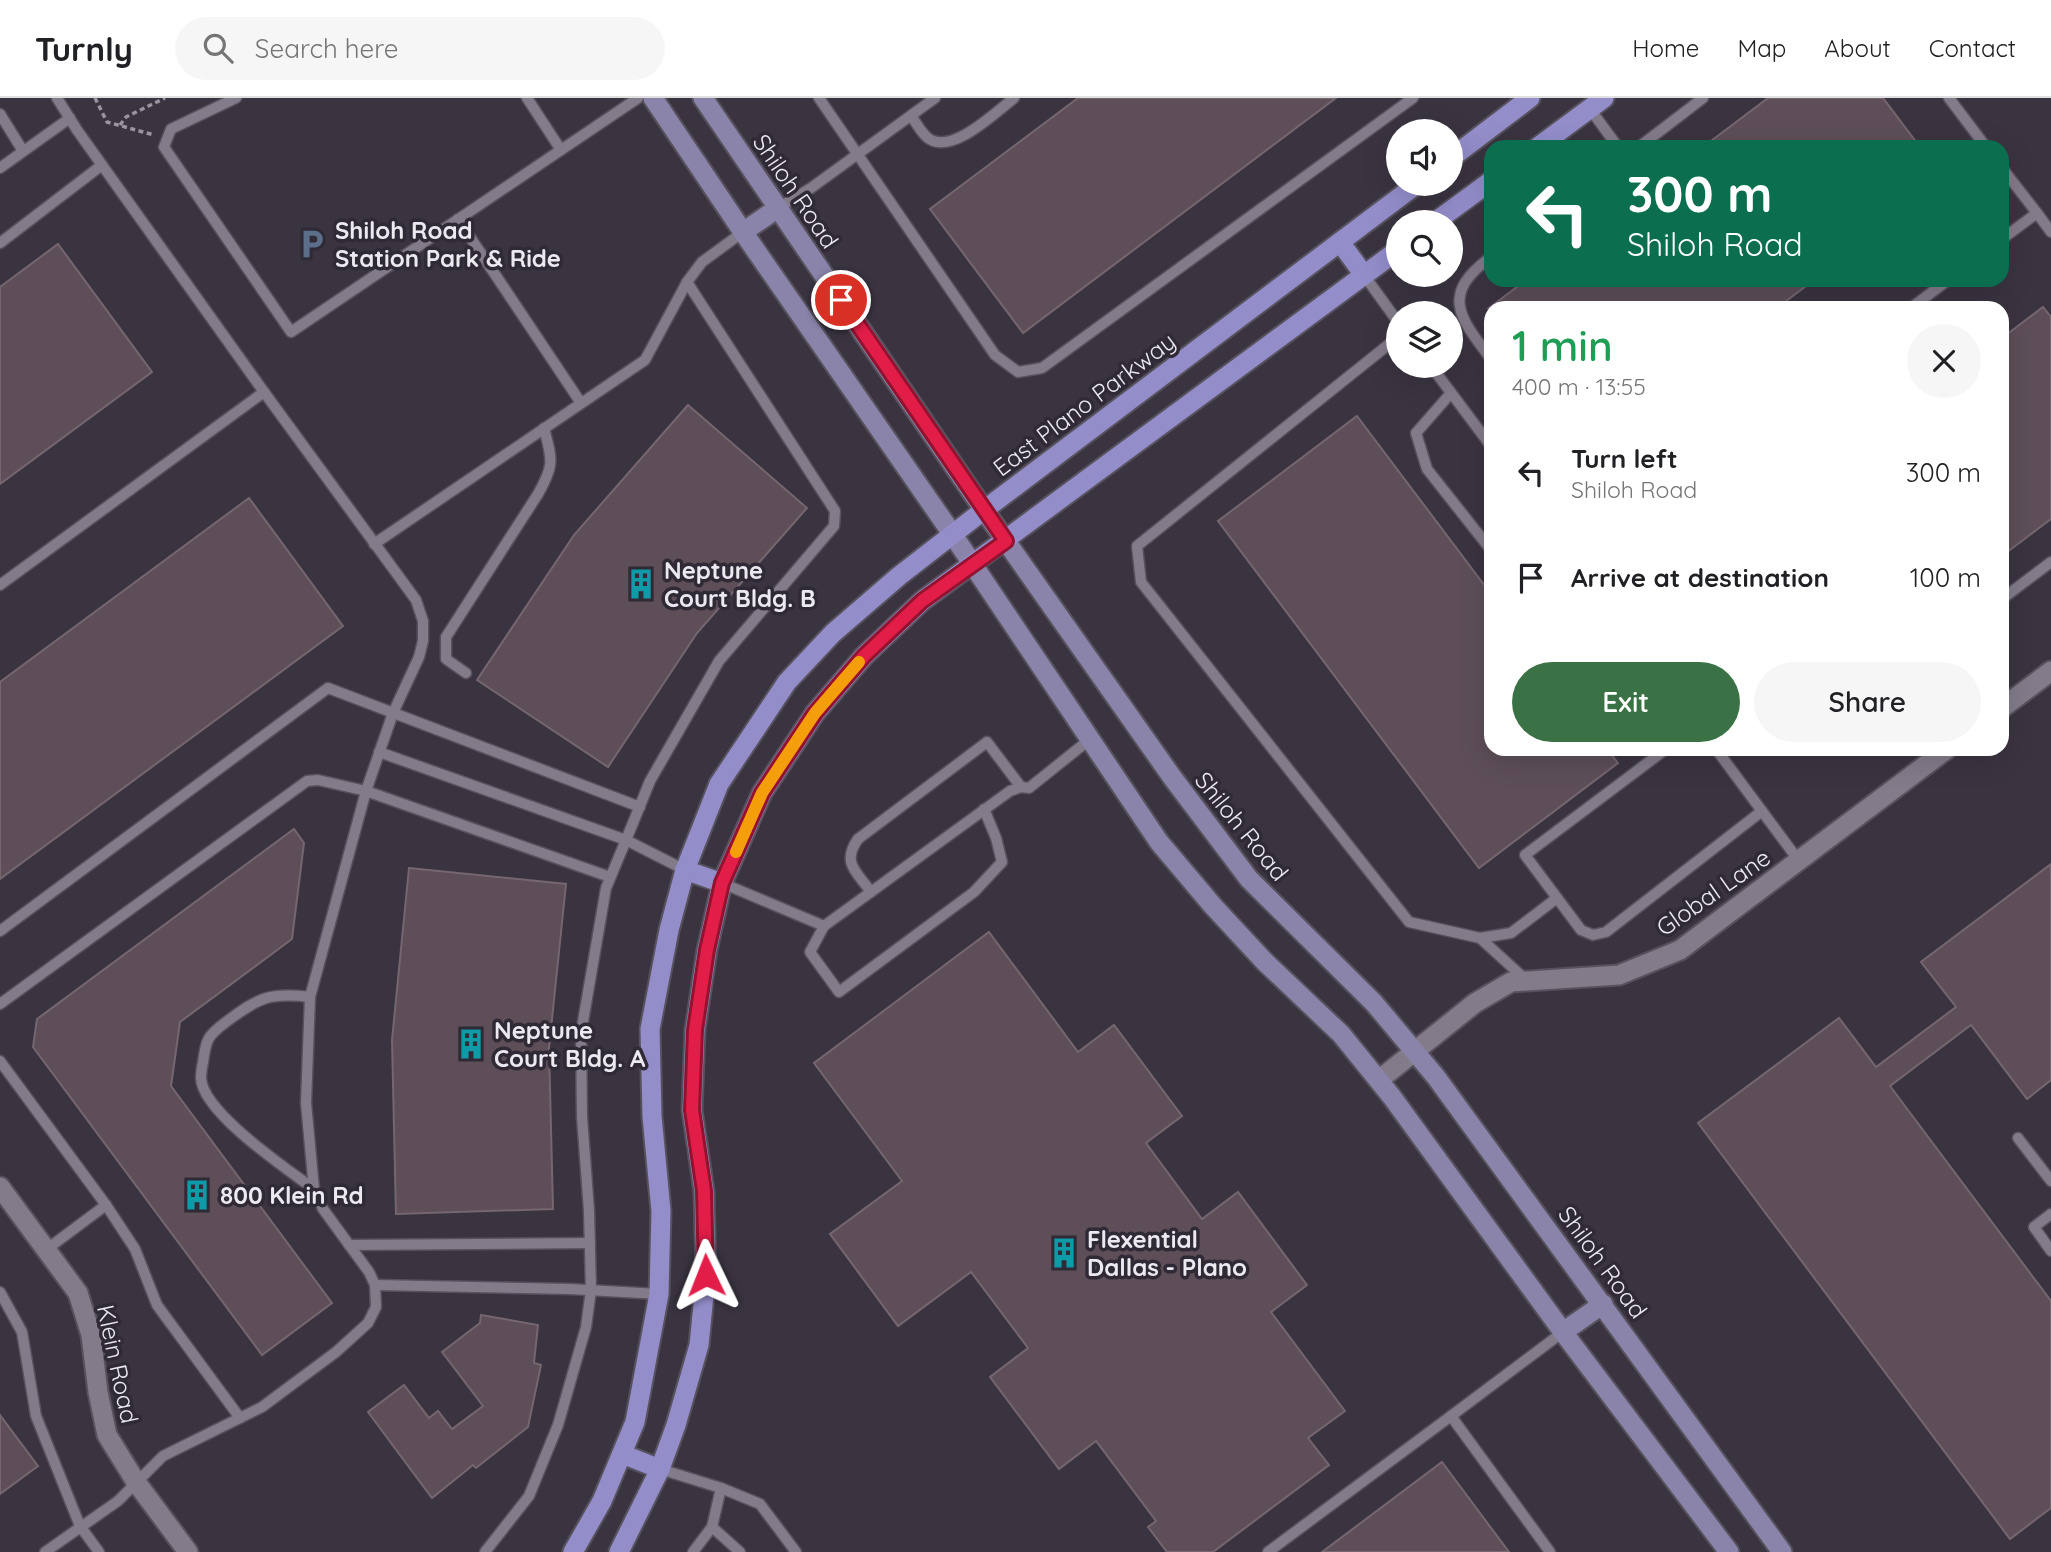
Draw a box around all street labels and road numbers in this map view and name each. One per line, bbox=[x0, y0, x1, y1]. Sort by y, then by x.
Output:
street label: Shiloh Road bbox=[747, 128, 845, 254]
street label: East Plano Parkway bbox=[987, 326, 1181, 482]
street label: Shiloh Road bbox=[1189, 765, 1295, 887]
street label: Global Lane bbox=[1650, 842, 1776, 942]
street label: Shiloh Road bbox=[1552, 1200, 1654, 1324]
street label: Klein Road bbox=[91, 1302, 145, 1426]

